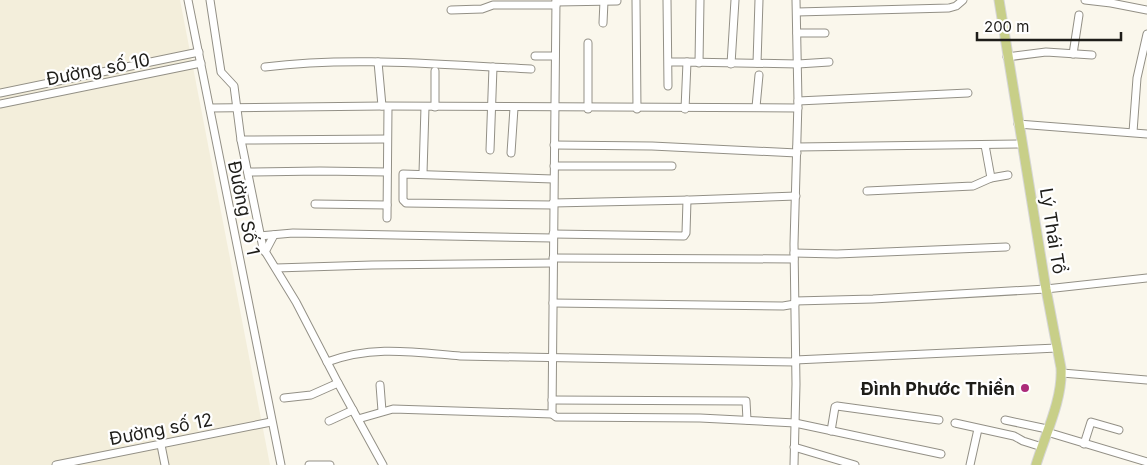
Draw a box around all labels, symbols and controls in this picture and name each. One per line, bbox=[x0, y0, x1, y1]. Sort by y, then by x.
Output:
scale bar bbox=[977, 10, 1121, 42]
text: 200 m bbox=[984, 17, 1029, 36]
street label: Đường số 10 bbox=[44, 49, 152, 89]
street label: Đường Số 1 bbox=[224, 159, 264, 257]
street label: Lý Thái Tổ bbox=[1036, 186, 1070, 276]
place label: Đình Phước Thiền bbox=[861, 378, 1015, 399]
marker: Đình Phước Thiền bbox=[1019, 382, 1031, 394]
street label: Đường số 12 bbox=[108, 409, 214, 449]

